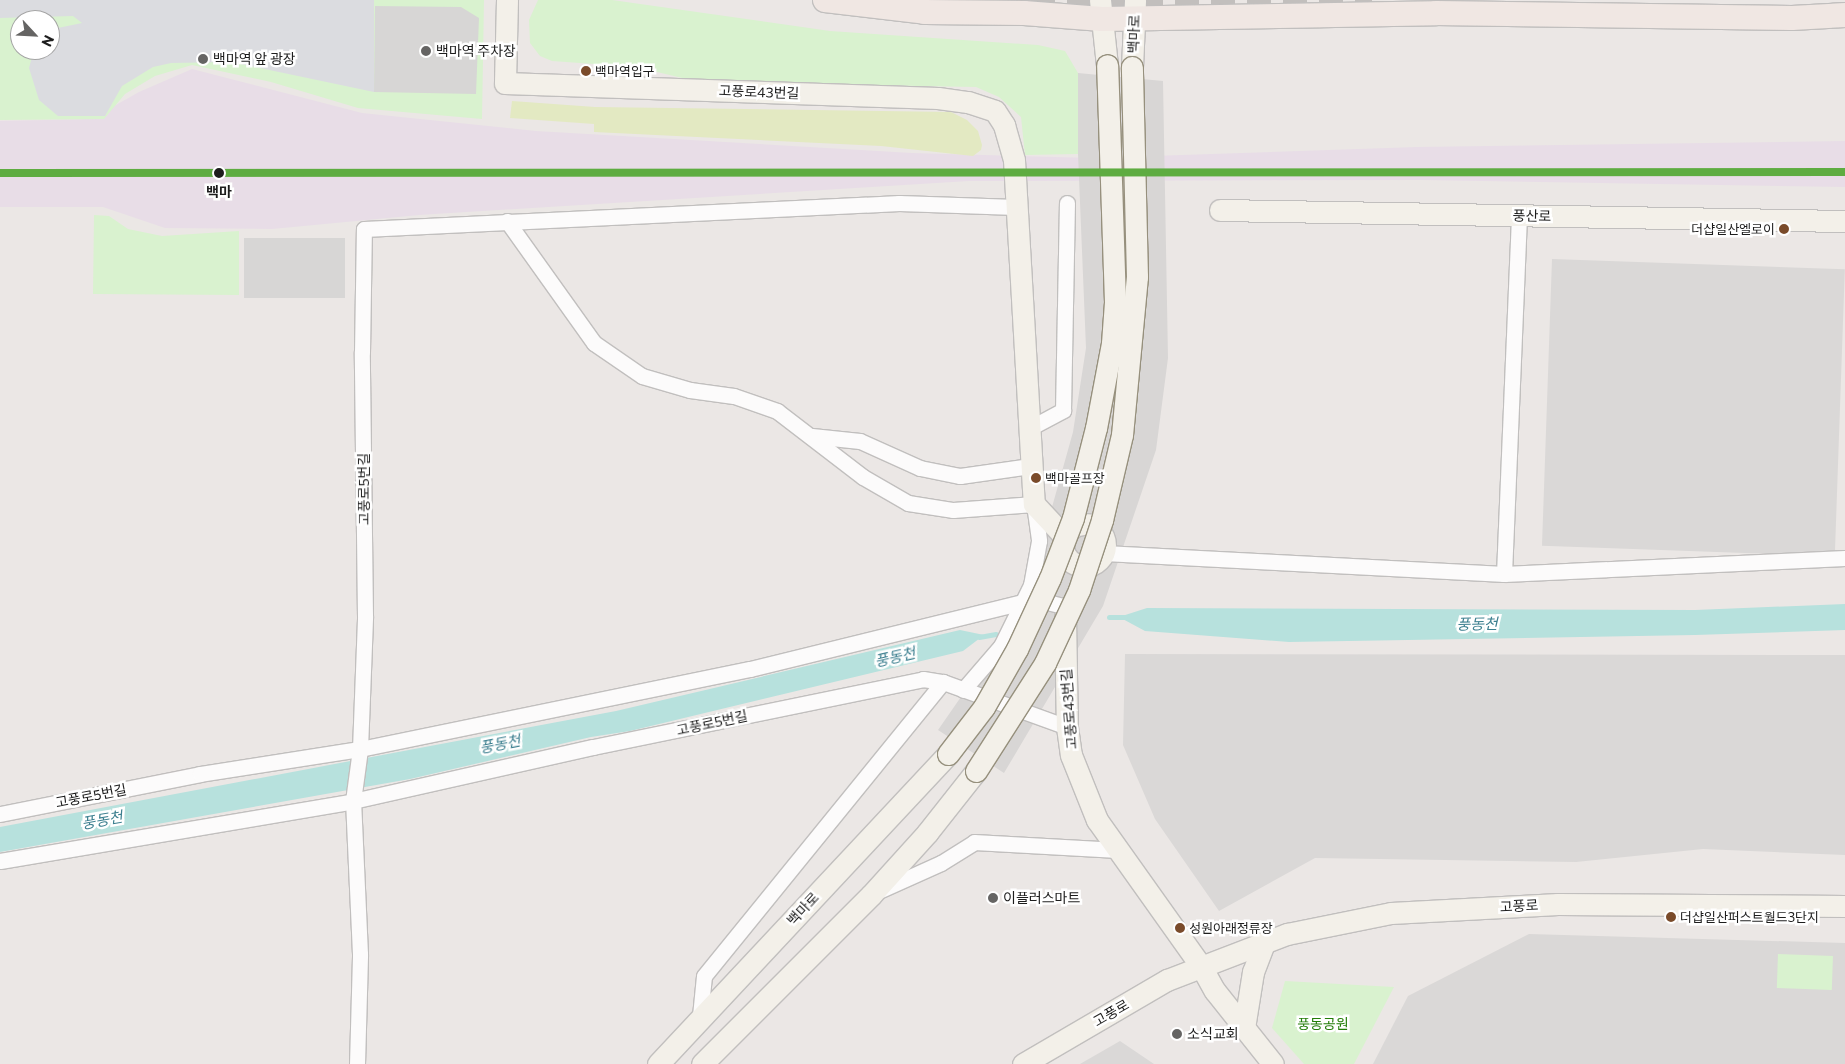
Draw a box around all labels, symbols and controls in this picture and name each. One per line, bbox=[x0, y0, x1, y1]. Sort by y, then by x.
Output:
north arrow bbox=[10, 10, 60, 60]
street label: 백마로 bbox=[1125, 14, 1143, 54]
text: N bbox=[38, 33, 58, 49]
place label: 백마역 주차장 bbox=[436, 43, 516, 59]
marker: 백마역 주차장 bbox=[420, 45, 432, 57]
place label: 백마역 앞 광장 bbox=[213, 51, 296, 67]
marker: 백마역 앞 광장 bbox=[197, 53, 209, 65]
place label: 백마역입구 bbox=[595, 63, 655, 79]
marker: 백마역입구 bbox=[581, 66, 591, 76]
street label: 고풍로43번길 bbox=[718, 82, 800, 102]
marker: 백마 bbox=[210, 164, 228, 182]
place label: 백마 bbox=[206, 184, 232, 200]
street label: 풍산로 bbox=[1513, 207, 1551, 225]
place label: 더샵일산엘로이 bbox=[1691, 221, 1775, 237]
marker: 더샵일산엘로이 bbox=[1779, 224, 1789, 234]
street label: 고풍로5번길 bbox=[356, 453, 372, 525]
place label: 백마골프장 bbox=[1045, 470, 1105, 486]
marker: 백마골프장 bbox=[1031, 473, 1041, 483]
water label: 풍동천 bbox=[1456, 615, 1498, 633]
water label: 풍동천 bbox=[873, 644, 917, 670]
street label: 고풍로43번길 bbox=[1058, 668, 1080, 750]
street label: 고풍로5번길 bbox=[675, 707, 749, 739]
water label: 풍동천 bbox=[478, 731, 522, 757]
street label: 고풍로5번길 bbox=[54, 781, 128, 811]
water label: 풍동천 bbox=[80, 808, 124, 832]
street label: 백마로 bbox=[784, 889, 822, 929]
place label: 이플러스마트 bbox=[1003, 890, 1080, 906]
marker: 이플러스마트 bbox=[987, 892, 999, 904]
street label: 고풍로 bbox=[1499, 897, 1539, 915]
place label: 더샵일산퍼스트월드3단지 bbox=[1680, 909, 1819, 925]
marker: 더샵일산퍼스트월드3단지 bbox=[1666, 912, 1676, 922]
place label: 성원아래정류장 bbox=[1189, 920, 1273, 936]
marker: 성원아래정류장 bbox=[1175, 923, 1185, 933]
street label: 고풍로 bbox=[1090, 996, 1132, 1030]
park label: 풍동공원 bbox=[1297, 1016, 1349, 1032]
place label: 소식교회 bbox=[1187, 1026, 1239, 1042]
marker: 소식교회 bbox=[1171, 1028, 1183, 1040]

